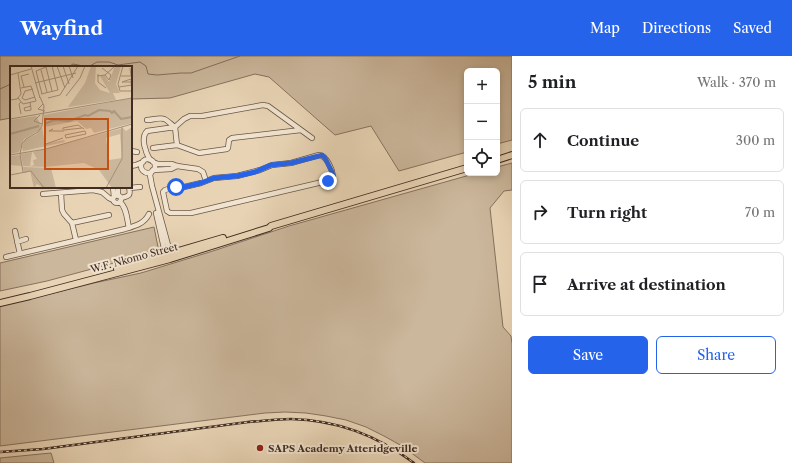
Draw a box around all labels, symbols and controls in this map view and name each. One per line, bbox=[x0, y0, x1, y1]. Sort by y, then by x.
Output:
text: Wayfind bbox=[20, 17, 103, 40]
text: Map bbox=[590, 19, 620, 37]
text: Directions bbox=[642, 19, 711, 37]
text: Saved bbox=[733, 19, 772, 37]
inset map bbox=[10, 66, 132, 188]
map controls bbox=[464, 68, 500, 176]
button: + bbox=[464, 68, 500, 104]
text: 5 min bbox=[528, 72, 576, 92]
text: Walk · 370 m bbox=[697, 74, 776, 90]
button: − bbox=[464, 104, 500, 140]
icon: ahead bbox=[529, 129, 551, 151]
text: Continue bbox=[567, 131, 639, 150]
text: 300 m bbox=[736, 132, 775, 148]
button: locate bbox=[464, 140, 500, 176]
route end bbox=[319, 172, 337, 190]
route start bbox=[167, 178, 185, 196]
icon: right bbox=[529, 201, 551, 223]
text: Turn right bbox=[567, 203, 647, 222]
text: 70 m bbox=[745, 204, 775, 220]
street label: W.F. Nkomo Street bbox=[88, 240, 180, 276]
icon: arrive bbox=[529, 273, 551, 295]
text: Arrive at destination bbox=[567, 275, 726, 294]
button: Save bbox=[528, 336, 648, 374]
button: Share bbox=[656, 336, 776, 374]
place label: SAPS Academy Atteridgeville bbox=[268, 442, 418, 455]
marker: SAPS Academy Atteridgeville bbox=[255, 443, 265, 453]

